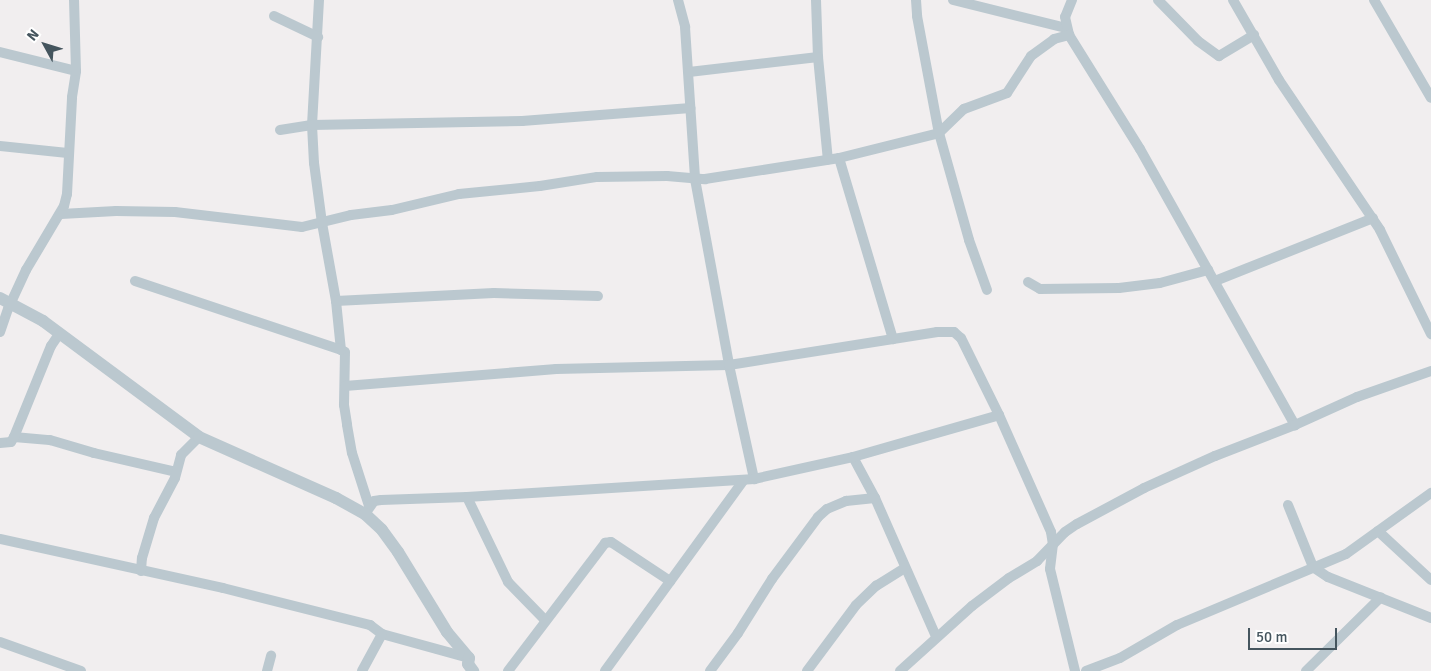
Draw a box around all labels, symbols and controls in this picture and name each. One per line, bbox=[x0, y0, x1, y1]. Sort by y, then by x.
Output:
north arrow bbox=[20, 20, 70, 70]
text: N bbox=[23, 26, 43, 44]
scale bar bbox=[1251, 618, 1340, 650]
text: 50 m bbox=[1256, 628, 1287, 646]

